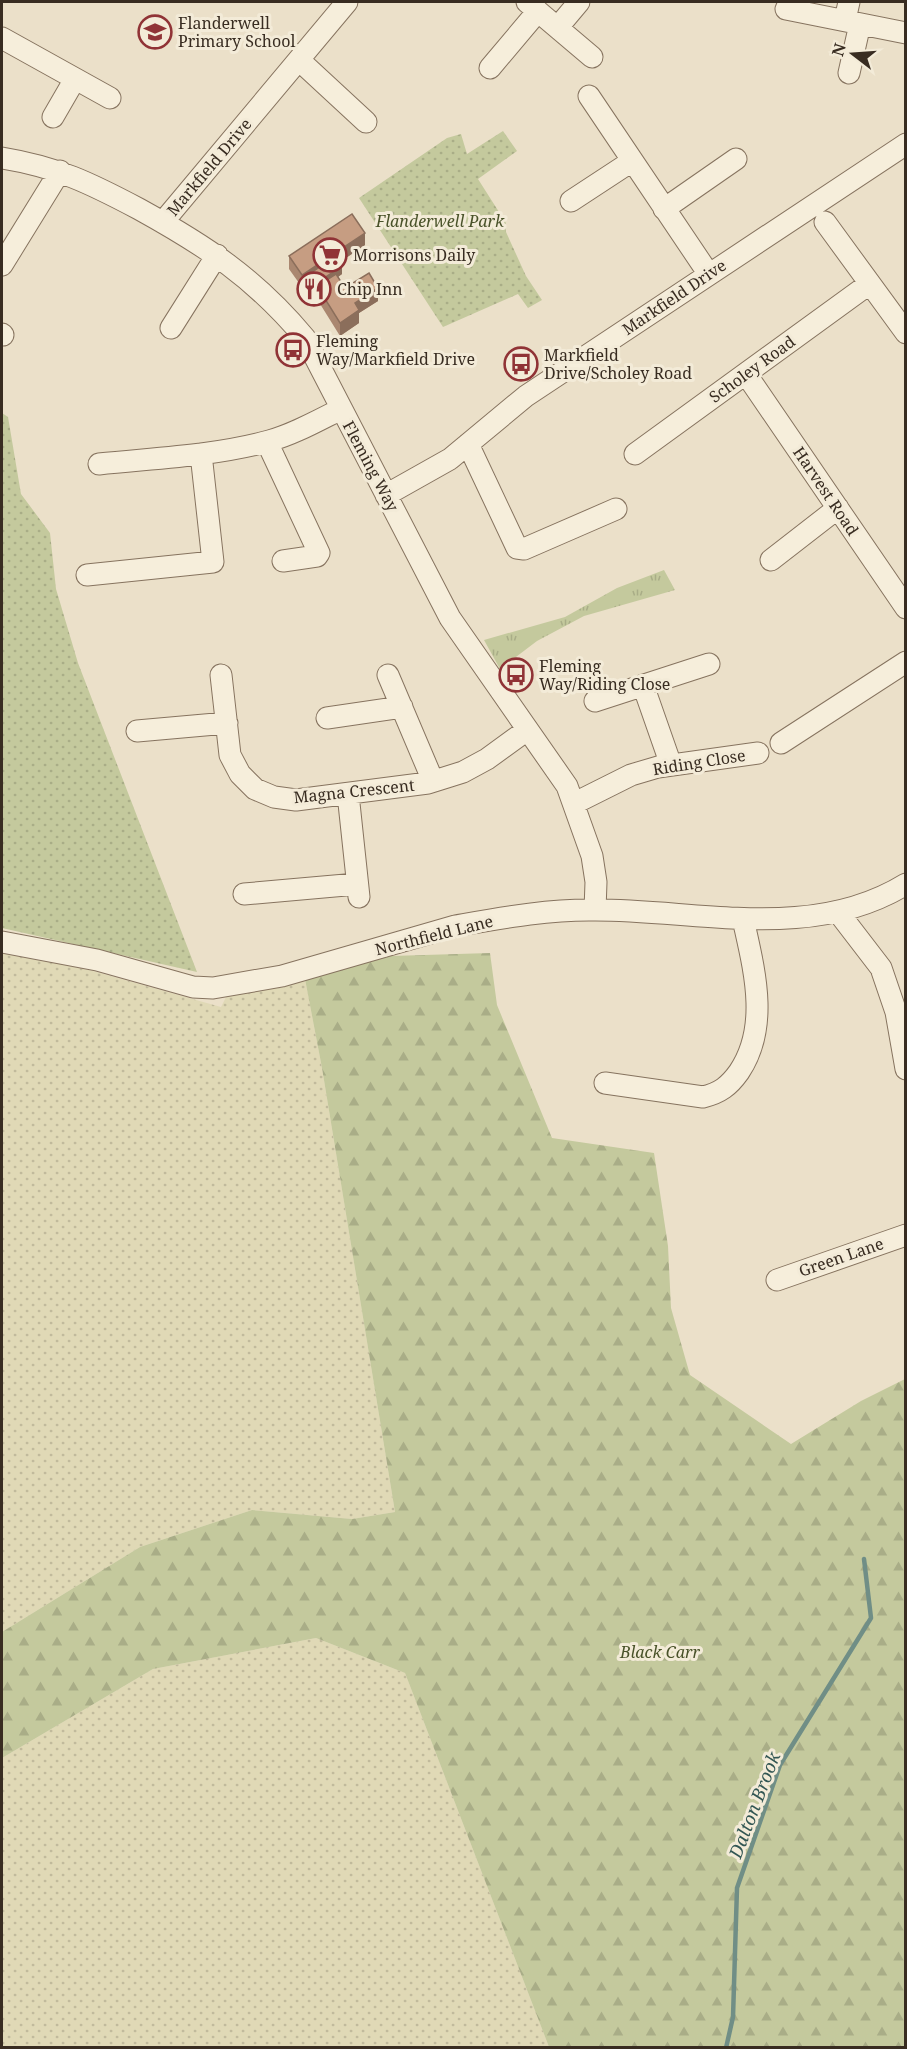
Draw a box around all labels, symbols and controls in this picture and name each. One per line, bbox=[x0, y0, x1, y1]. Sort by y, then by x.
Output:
place label: Flanderwell Primary School bbox=[178, 12, 295, 52]
school or university icon: Flanderwell Primary School bbox=[137, 14, 173, 50]
north arrow bbox=[823, 24, 883, 84]
text: N bbox=[826, 40, 851, 59]
street label: Markfield Drive bbox=[162, 114, 256, 220]
park label: Flanderwell Park bbox=[375, 210, 505, 232]
supermarket icon: Morrisons Daily bbox=[312, 237, 348, 273]
place label: Morrisons Daily bbox=[353, 244, 476, 266]
street label: Markfield Drive bbox=[618, 254, 730, 340]
restaurant icon: Chip Inn bbox=[296, 271, 332, 307]
place label: Chip Inn bbox=[337, 278, 403, 300]
place label: Fleming Way/Markfield Drive bbox=[316, 330, 475, 370]
street label: Scholey Road bbox=[705, 330, 800, 408]
bus stop icon: Fleming Way/Markfield Drive bbox=[275, 332, 311, 368]
place label: Markfield Drive/Scholey Road bbox=[544, 344, 692, 384]
bus stop icon: Markfield Drive/Scholey Road bbox=[503, 346, 539, 382]
street label: Fleming Way bbox=[338, 417, 405, 516]
street label: Harvest Road bbox=[788, 442, 864, 540]
place label: Fleming Way/Riding Close bbox=[539, 655, 670, 695]
bus stop icon: Fleming Way/Riding Close bbox=[498, 657, 534, 693]
street label: Riding Close bbox=[651, 744, 747, 780]
street label: Magna Crescent bbox=[292, 774, 416, 808]
street label: Northfield Lane bbox=[373, 910, 495, 960]
street label: Green Lane bbox=[796, 1232, 886, 1282]
park label: Black Carr bbox=[619, 1641, 700, 1663]
water label: Dalton Brook bbox=[722, 1748, 786, 1863]

